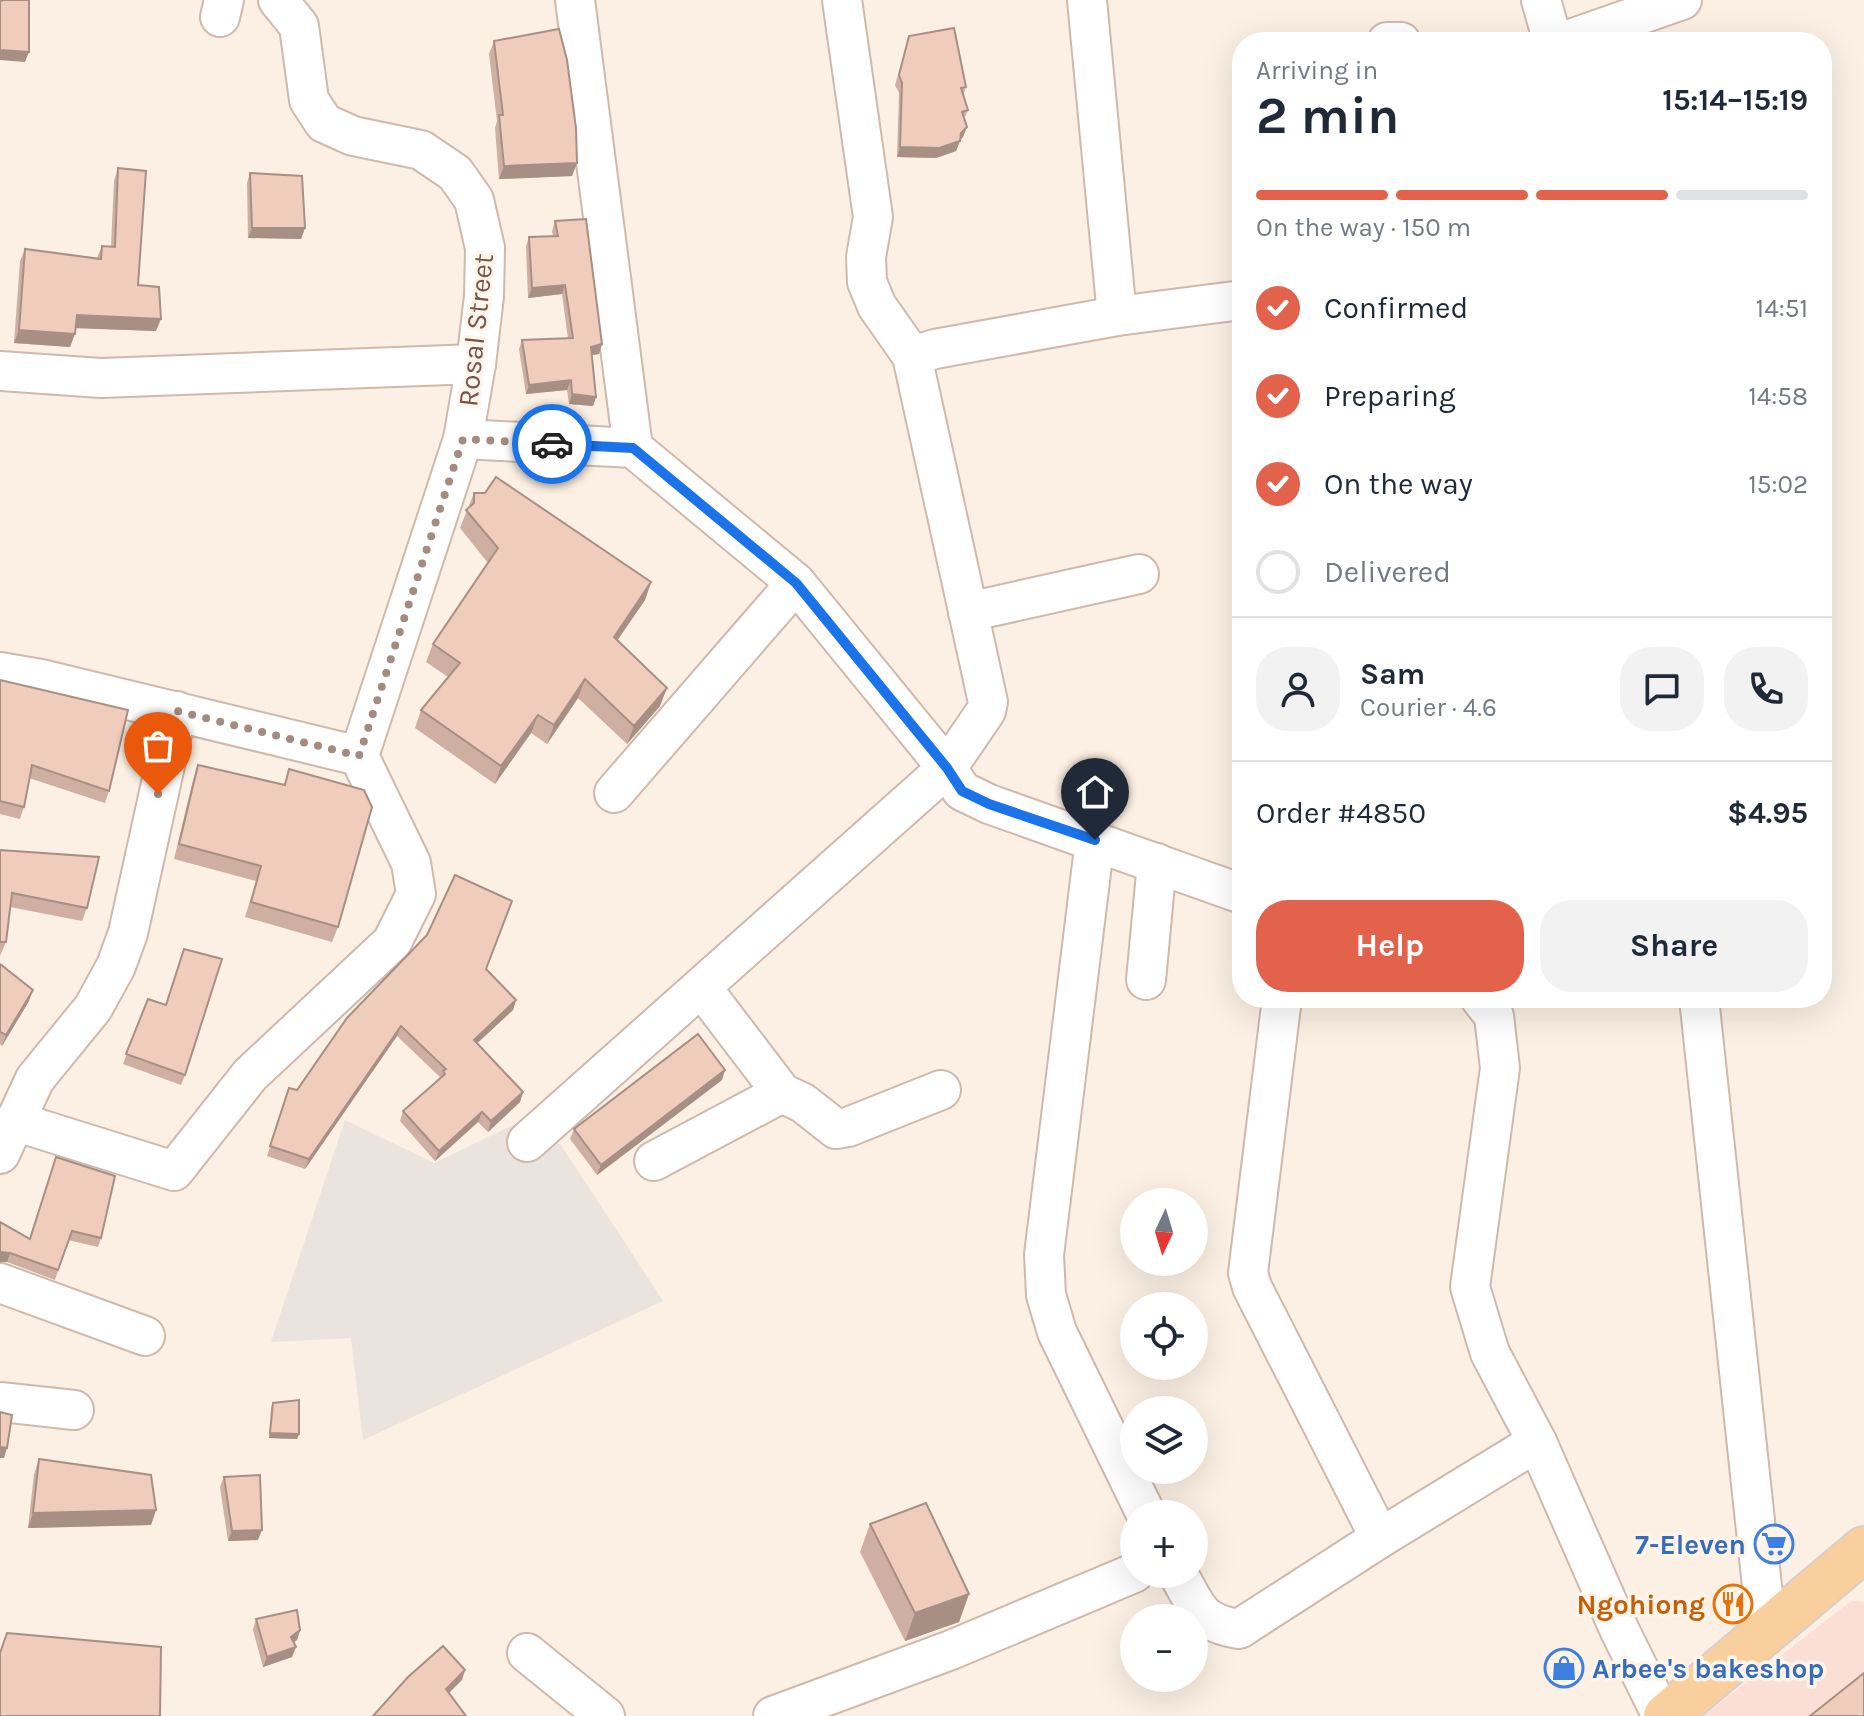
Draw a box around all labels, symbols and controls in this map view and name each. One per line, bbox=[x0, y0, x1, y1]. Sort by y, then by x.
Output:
text: Arriving in bbox=[1256, 55, 1378, 86]
text: 15:14–15:19 bbox=[1662, 82, 1808, 118]
text: 2 min bbox=[1256, 85, 1399, 146]
text: On the way · 150 m bbox=[1256, 212, 1471, 243]
street label: Rosal Street bbox=[451, 252, 500, 408]
icon: check bbox=[1256, 286, 1300, 330]
text: Confirmed bbox=[1324, 290, 1468, 326]
text: 14:51 bbox=[1756, 293, 1808, 324]
icon: check bbox=[1256, 374, 1300, 418]
text: Preparing bbox=[1324, 378, 1456, 414]
text: 14:58 bbox=[1748, 381, 1808, 412]
courier bbox=[512, 404, 592, 484]
icon: car bbox=[530, 422, 574, 466]
icon: check bbox=[1256, 462, 1300, 506]
text: On the way bbox=[1324, 466, 1473, 502]
text: 15:02 bbox=[1748, 469, 1808, 500]
text: Delivered bbox=[1324, 554, 1451, 590]
button: person bbox=[1256, 647, 1340, 731]
button: chat bbox=[1620, 647, 1704, 731]
button: phone bbox=[1724, 647, 1808, 731]
text: Sam bbox=[1360, 656, 1425, 692]
text: Courier · 4.6 bbox=[1360, 692, 1497, 723]
pin bbox=[124, 712, 192, 794]
icon: bag bbox=[136, 724, 180, 768]
pin bbox=[1061, 758, 1129, 840]
icon: home bbox=[1073, 770, 1117, 814]
text: Order #4850 bbox=[1256, 795, 1426, 831]
text: $4.95 bbox=[1727, 795, 1808, 831]
button: Help bbox=[1256, 900, 1524, 992]
button: Share bbox=[1540, 900, 1808, 992]
north arrow bbox=[1120, 1188, 1208, 1276]
map controls bbox=[1120, 1188, 1208, 1692]
button: locate bbox=[1120, 1292, 1208, 1380]
button: layers bbox=[1120, 1396, 1208, 1484]
button: + bbox=[1120, 1500, 1208, 1588]
supermarket icon: 7-Eleven bbox=[1753, 1523, 1795, 1565]
place label: 7-Eleven bbox=[1635, 1528, 1746, 1561]
restaurant icon: Ngohiong bbox=[1712, 1583, 1754, 1625]
place label: Ngohiong bbox=[1577, 1588, 1705, 1621]
button: − bbox=[1120, 1604, 1208, 1692]
shop icon: Arbee's bakeshop bbox=[1543, 1647, 1585, 1689]
place label: Arbee's bakeshop bbox=[1592, 1652, 1824, 1685]

